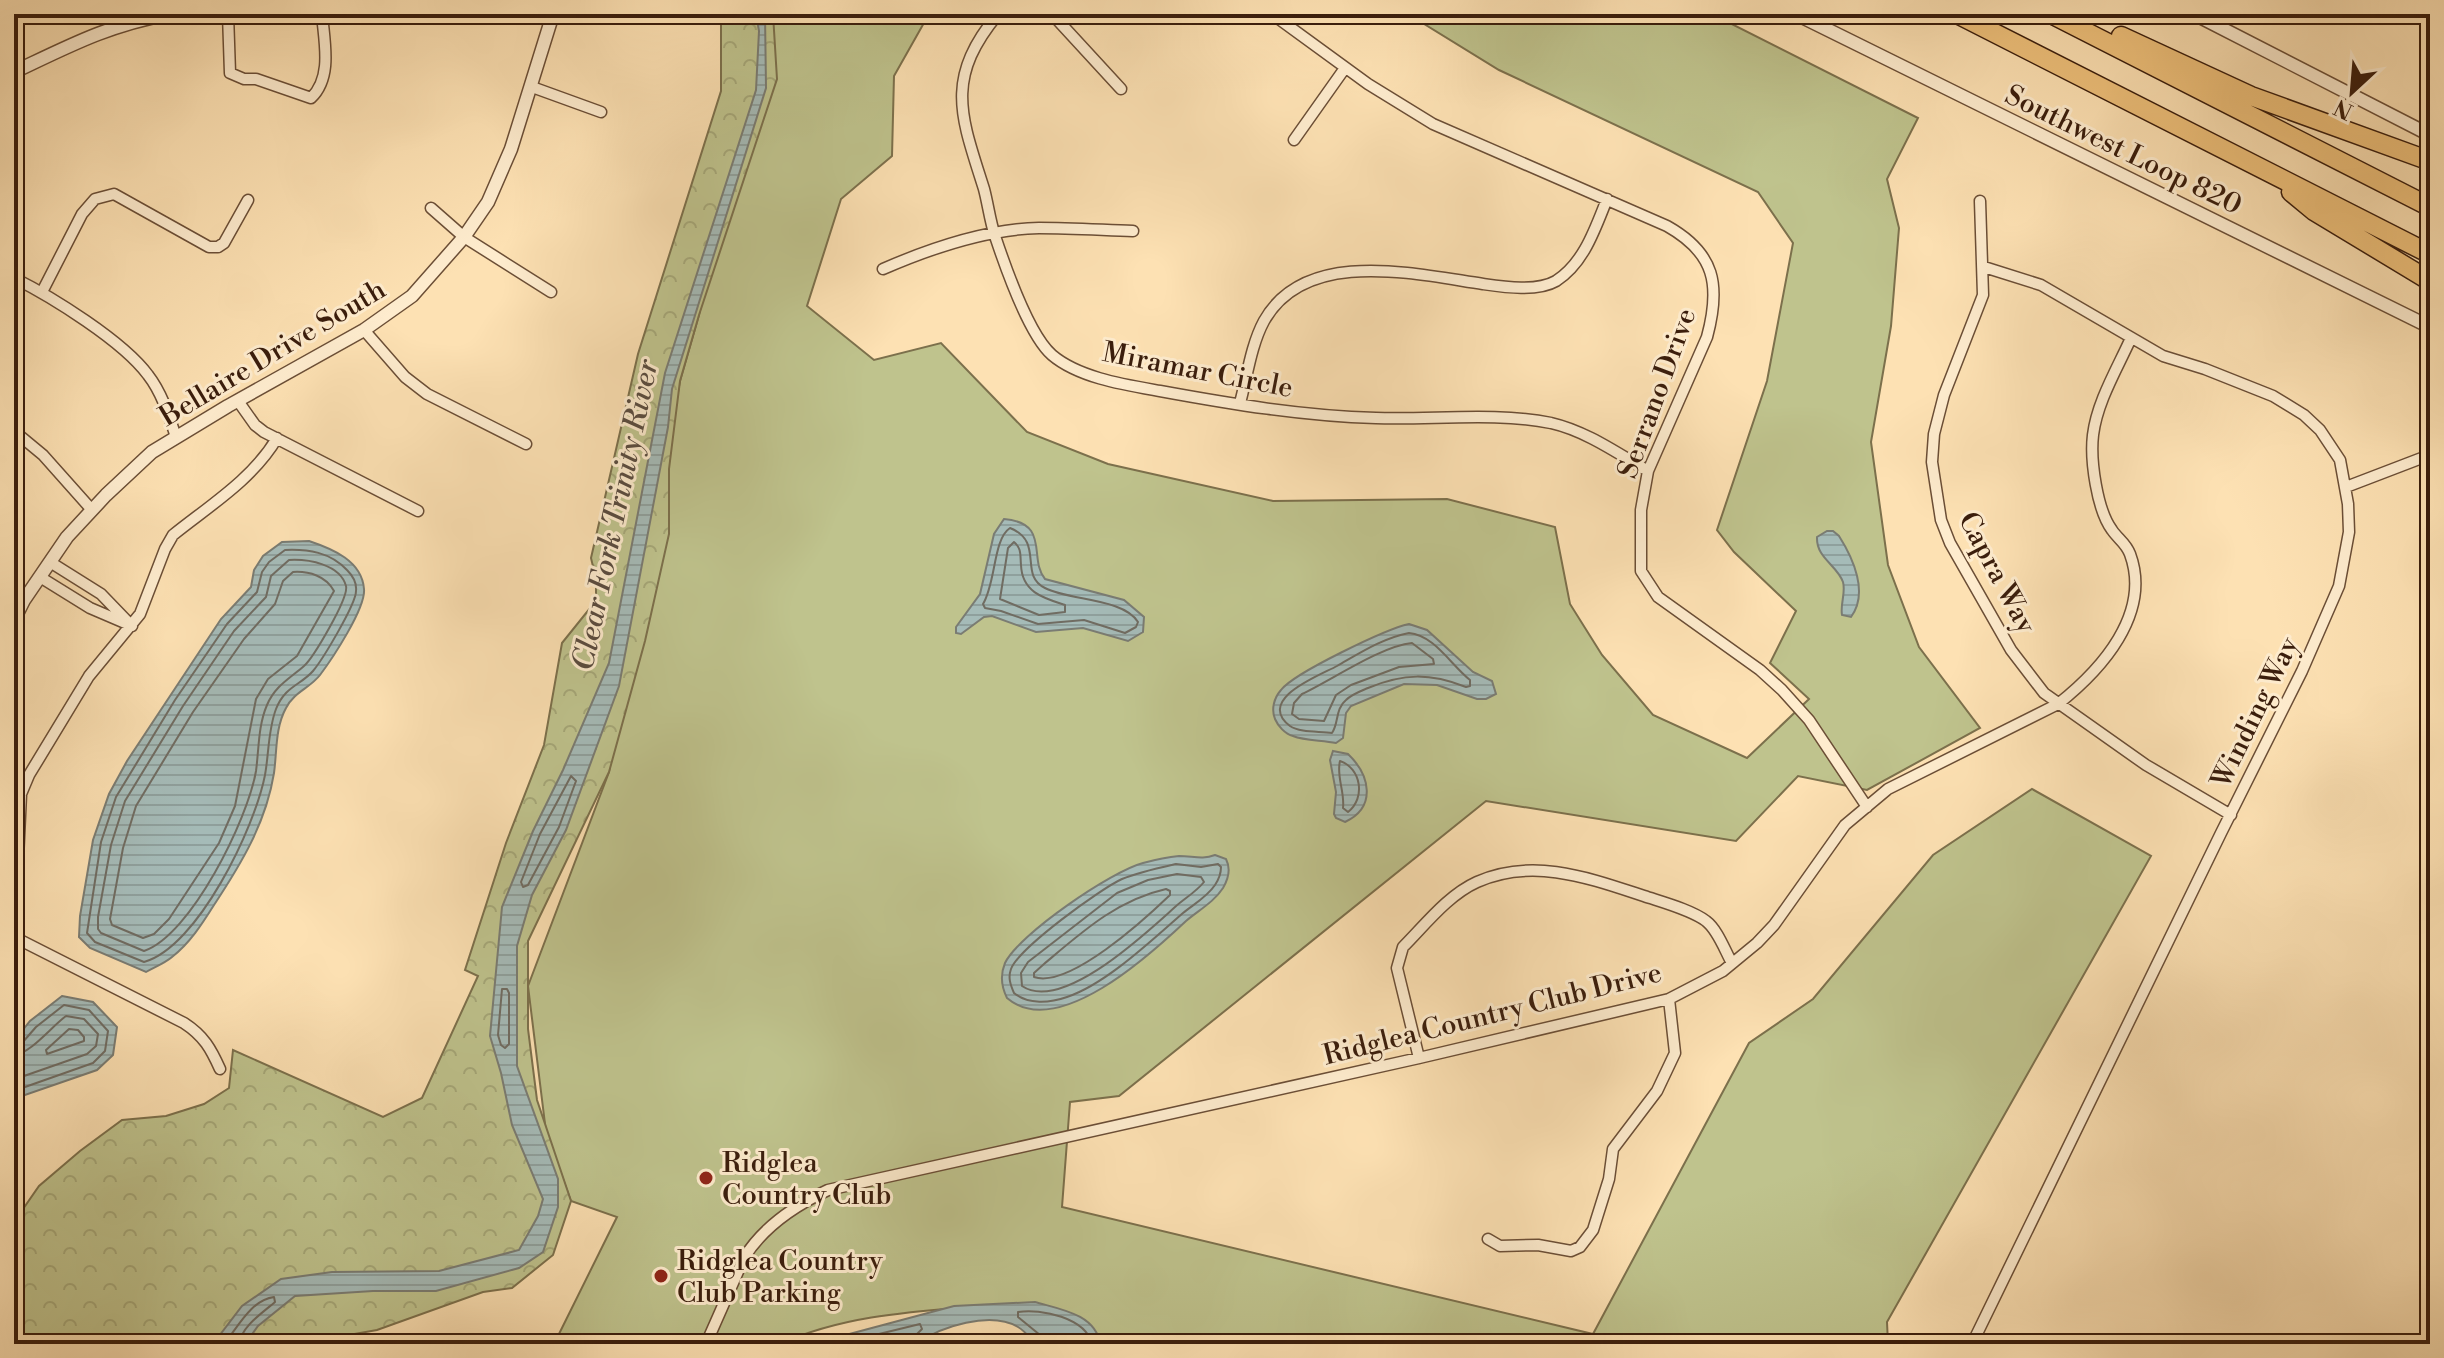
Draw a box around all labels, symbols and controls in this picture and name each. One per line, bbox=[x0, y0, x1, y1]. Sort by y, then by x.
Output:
north arrow bbox=[2312, 52, 2392, 132]
street label: Southwest Loop 820 bbox=[1999, 78, 2248, 223]
text: N bbox=[2330, 92, 2358, 125]
street label: Bellaire Drive South bbox=[153, 272, 392, 435]
street label: Serrano Drive bbox=[1610, 304, 1704, 483]
street label: Miramar Circle bbox=[1100, 335, 1296, 406]
water label: Clear Fork Trinity River bbox=[564, 355, 668, 674]
street label: Capra Way bbox=[1950, 506, 2043, 640]
street label: Winding Way bbox=[2203, 631, 2307, 795]
street label: Ridglea Country Club Drive bbox=[1319, 955, 1665, 1074]
place label: Ridglea Country Club bbox=[722, 1146, 891, 1213]
marker: Ridglea Country Club bbox=[697, 1169, 715, 1187]
place label: Ridglea Country Club Parking bbox=[677, 1244, 883, 1311]
marker: Ridglea Country Club Parking bbox=[652, 1267, 670, 1285]

